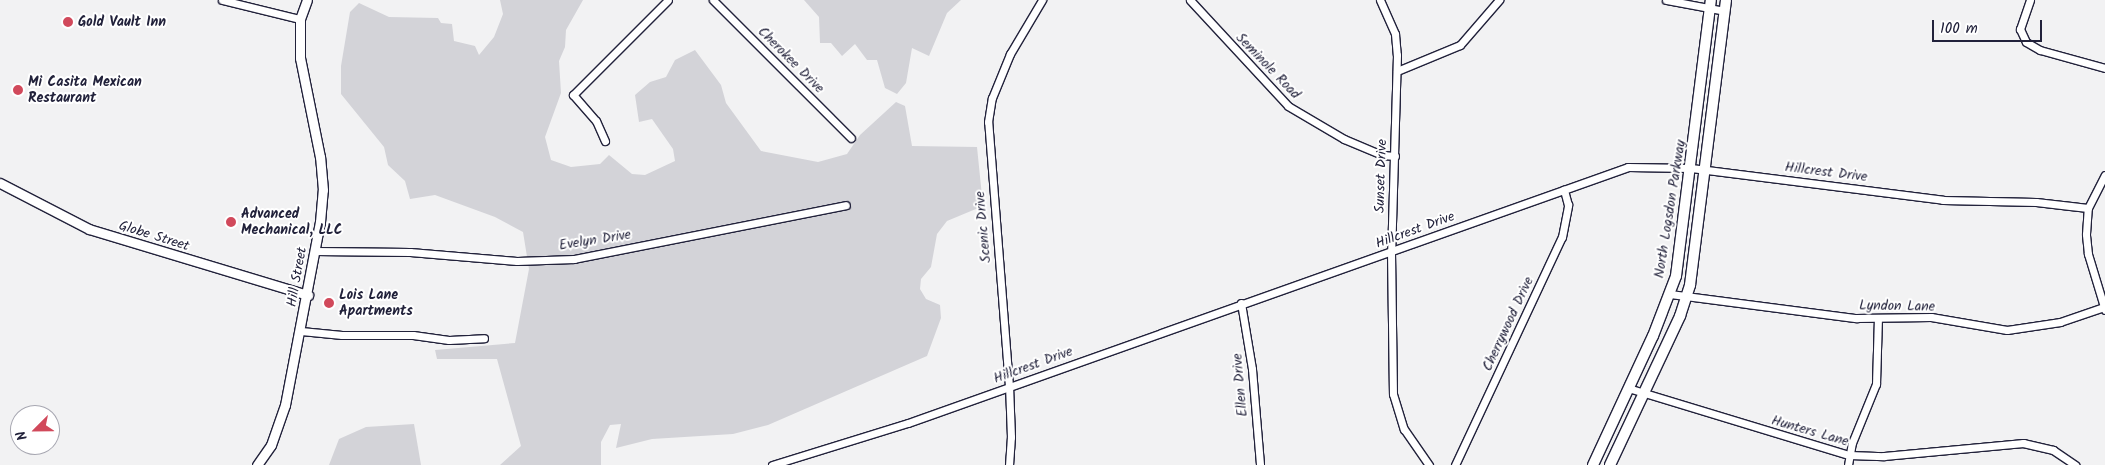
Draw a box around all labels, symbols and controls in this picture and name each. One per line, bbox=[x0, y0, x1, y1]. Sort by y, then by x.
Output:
scale bar bbox=[1935, 10, 2045, 42]
place label: Gold Vault Inn bbox=[78, 14, 166, 30]
marker: Gold Vault Inn bbox=[62, 16, 74, 28]
text: 100 m bbox=[1940, 17, 1978, 41]
street label: Cherokee Drive bbox=[754, 23, 828, 97]
street label: Seminole Road bbox=[1232, 29, 1304, 103]
place label: Mi Casita Mexican Restaurant bbox=[28, 74, 142, 106]
marker: Mi Casita Mexican Restaurant bbox=[12, 84, 24, 96]
street label: Sunset Drive bbox=[1371, 139, 1391, 213]
street label: North Logsdon Parkway bbox=[1651, 139, 1689, 279]
street label: Hillcrest Drive bbox=[1784, 159, 1868, 185]
street label: Scenic Drive bbox=[972, 191, 994, 263]
place label: Advanced Mechanical, LLC bbox=[241, 206, 342, 238]
street label: Hillcrest Drive bbox=[1373, 208, 1457, 252]
marker: Advanced Mechanical, LLC bbox=[225, 216, 237, 228]
street label: Globe Street bbox=[117, 217, 191, 255]
street label: Evelyn Drive bbox=[558, 226, 632, 254]
street label: Hill Street bbox=[283, 246, 311, 308]
street label: Cherrywood Drive bbox=[1479, 274, 1537, 374]
place label: Lois Lane Apartments bbox=[339, 287, 413, 320]
marker: Lois Lane Apartments bbox=[323, 297, 335, 309]
street label: Lyndon Lane bbox=[1859, 297, 1935, 315]
street label: Hillcrest Drive bbox=[991, 343, 1075, 387]
street label: Ellen Drive bbox=[1229, 353, 1251, 417]
north arrow bbox=[10, 405, 60, 455]
street label: Hunters Lane bbox=[1769, 412, 1851, 450]
text: N bbox=[10, 427, 34, 444]

